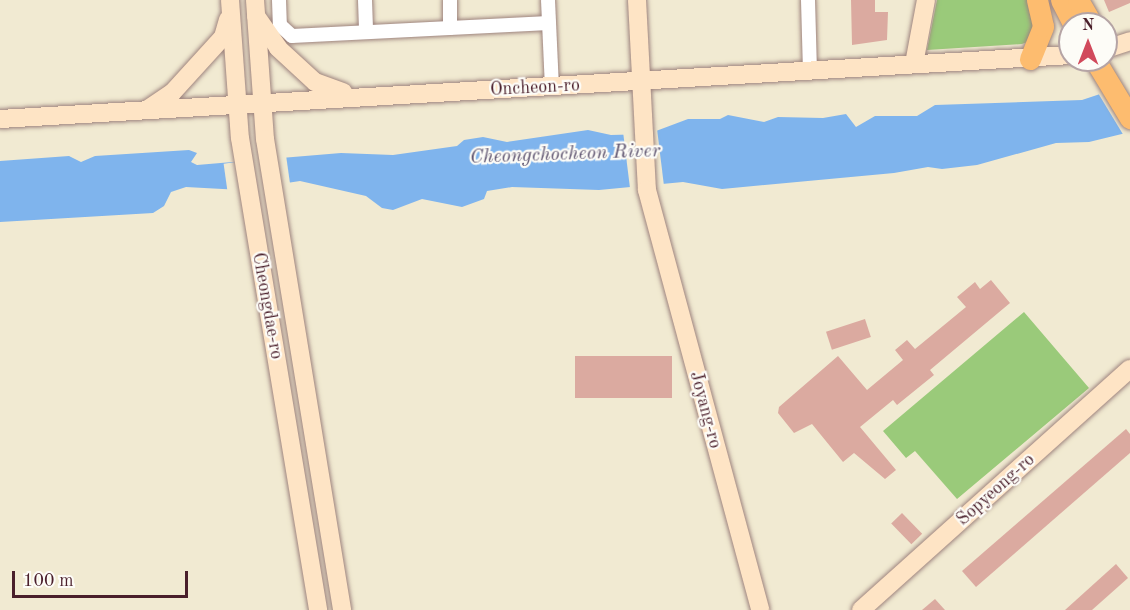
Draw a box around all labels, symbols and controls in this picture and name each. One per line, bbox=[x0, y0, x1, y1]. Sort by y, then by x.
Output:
north arrow bbox=[1058, 12, 1118, 72]
text: N bbox=[1082, 18, 1094, 34]
street label: Oncheon-ro bbox=[490, 75, 580, 101]
water label: Cheongchocheon River bbox=[469, 140, 661, 170]
street label: Cheongdae-ro bbox=[247, 251, 287, 361]
street label: Joyang-ro bbox=[684, 369, 726, 451]
street label: Sopyeong-ro bbox=[952, 449, 1040, 531]
scale bar bbox=[15, 559, 190, 597]
text: 100 m bbox=[23, 572, 74, 590]

